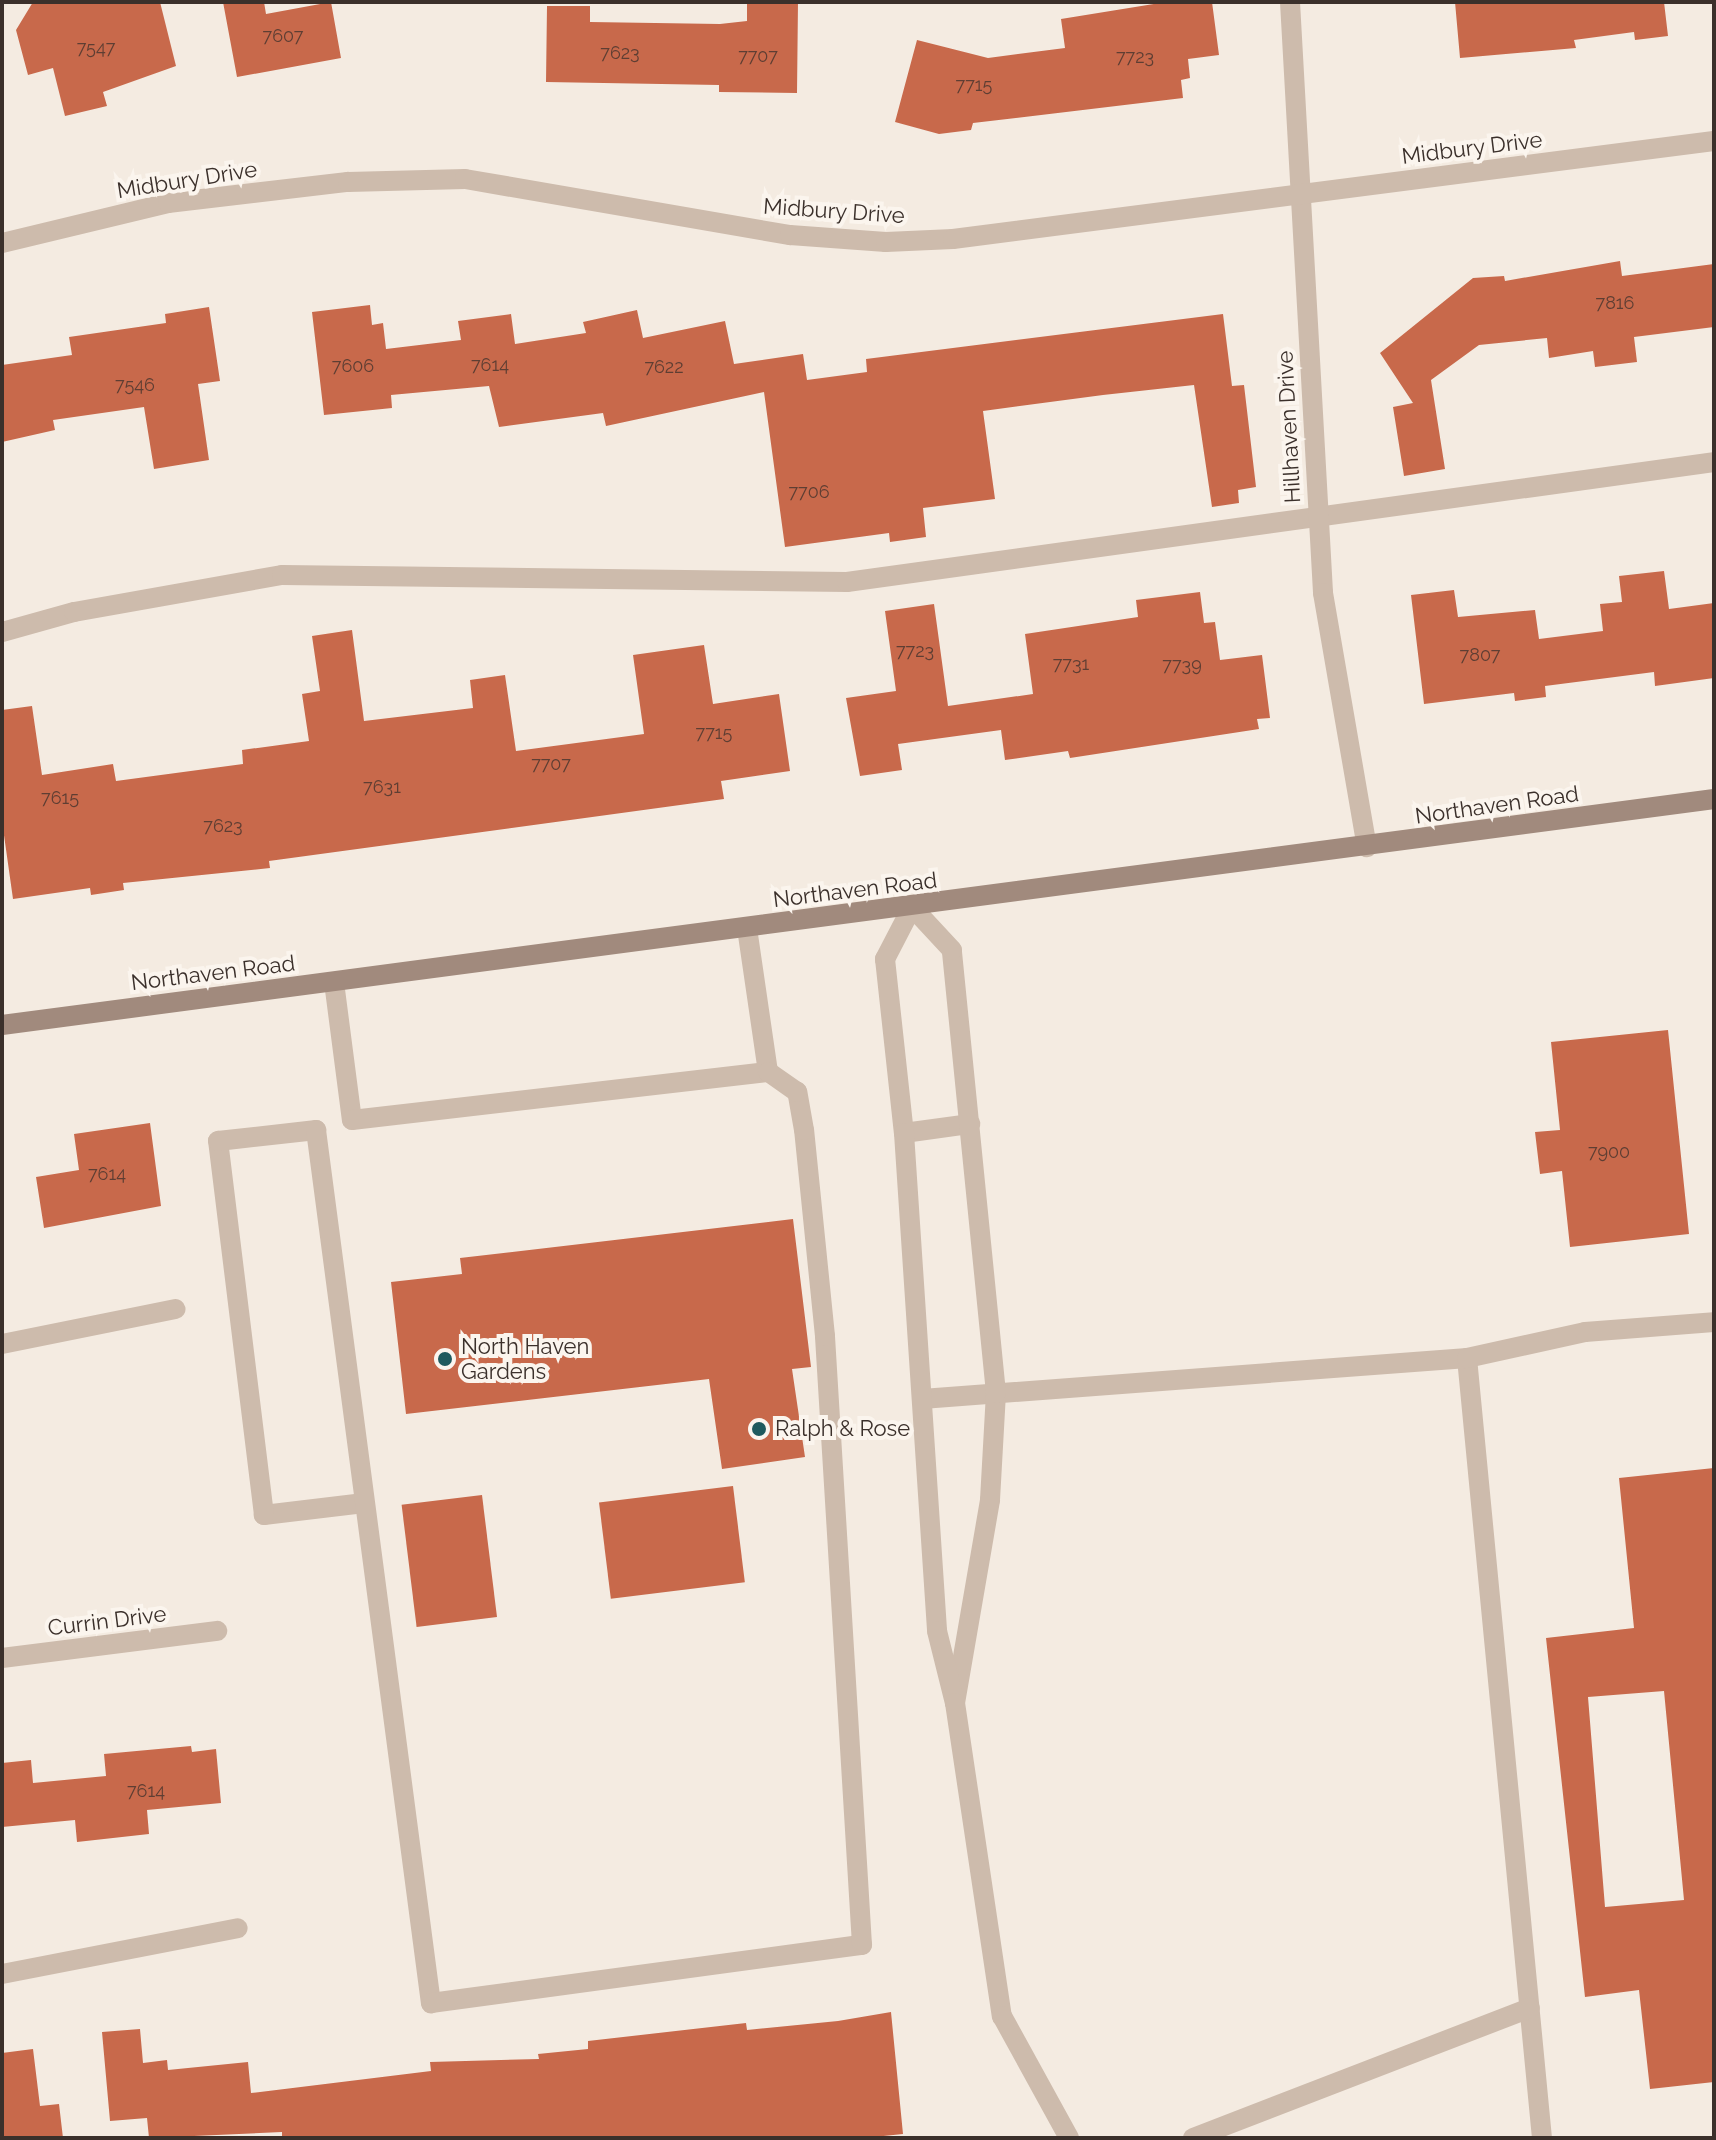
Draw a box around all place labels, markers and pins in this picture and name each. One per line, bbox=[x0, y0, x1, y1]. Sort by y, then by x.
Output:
place label: North Haven Gardens bbox=[461, 1333, 589, 1384]
marker: North Haven Gardens bbox=[436, 1350, 454, 1368]
place label: Ralph & Rose bbox=[775, 1416, 910, 1442]
marker: Ralph & Rose bbox=[750, 1420, 768, 1438]

